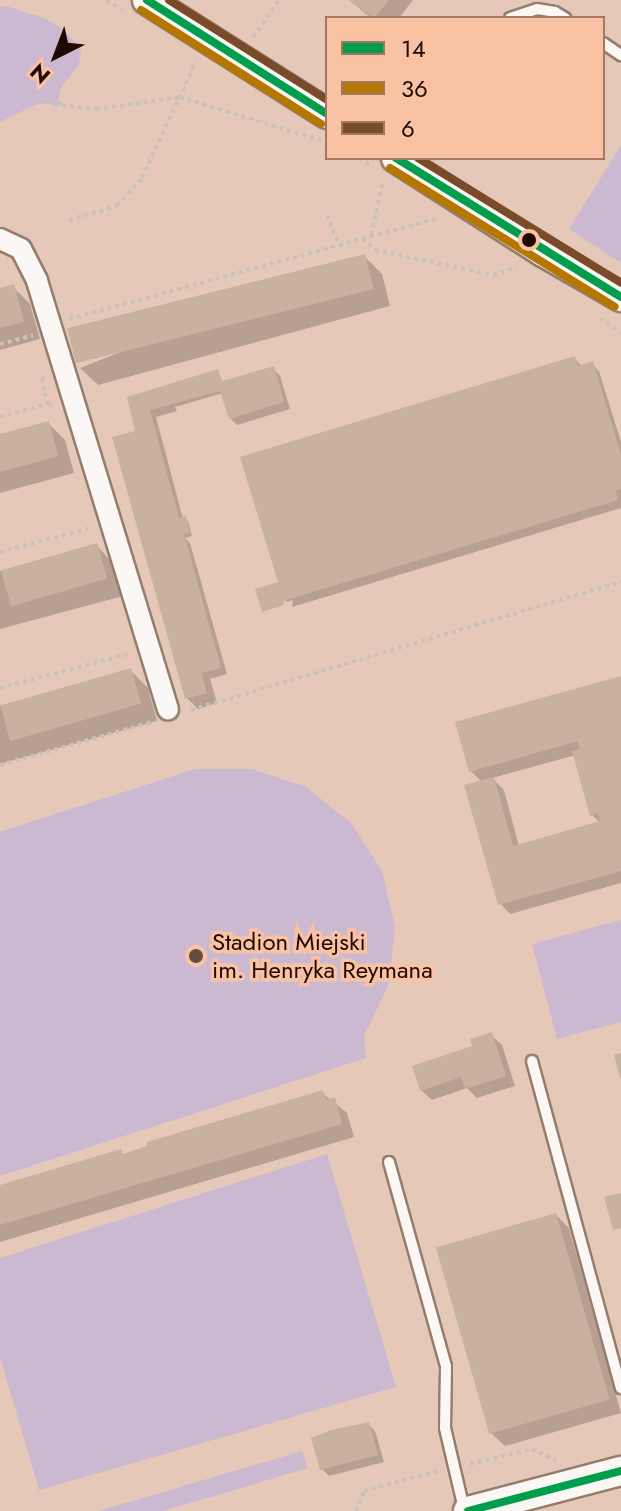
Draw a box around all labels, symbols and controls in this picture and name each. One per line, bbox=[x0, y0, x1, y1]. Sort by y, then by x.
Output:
north arrow bbox=[16, 16, 96, 96]
legend bbox=[325, 16, 605, 160]
text: 14 bbox=[401, 31, 426, 66]
text: N bbox=[23, 56, 57, 92]
text: 36 bbox=[401, 71, 428, 106]
text: 6 bbox=[401, 111, 415, 146]
unlabelled marker bbox=[521, 232, 537, 248]
place label: Stadion Miejski im. Henryka Reymana bbox=[212, 928, 433, 984]
marker: Stadion Miejski im. Henryka Reymana bbox=[187, 947, 205, 965]

